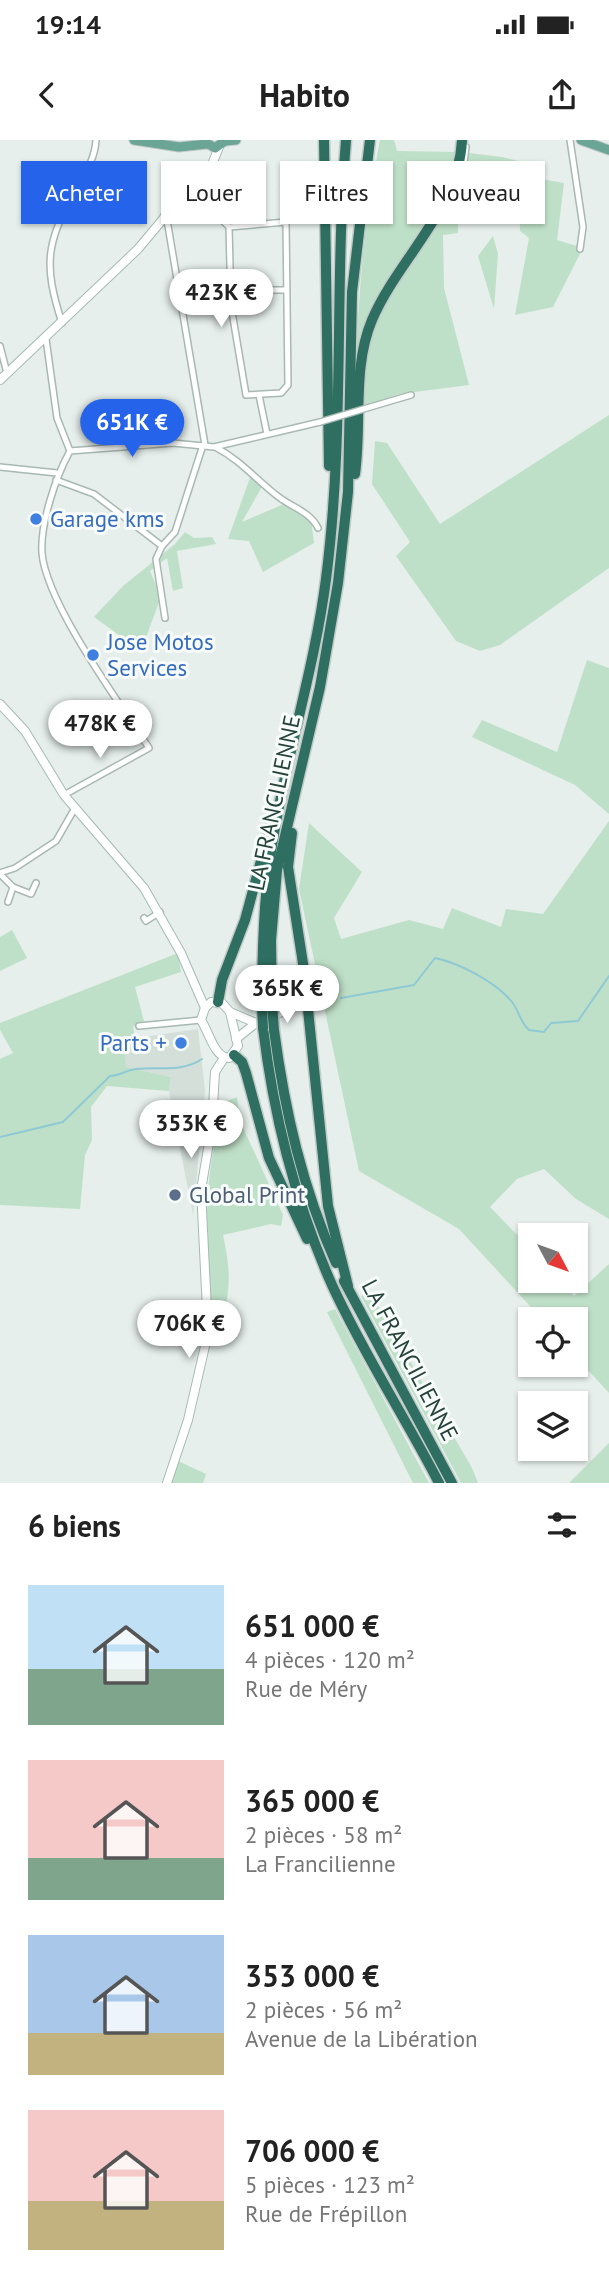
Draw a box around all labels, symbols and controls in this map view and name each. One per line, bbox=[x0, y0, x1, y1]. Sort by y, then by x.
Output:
text: 19:14 bbox=[35, 8, 101, 41]
text: Habito bbox=[259, 74, 350, 116]
icon: back bbox=[28, 76, 66, 114]
icon: share bbox=[543, 76, 581, 114]
chip: Acheter bbox=[21, 161, 147, 224]
chip: Louer bbox=[161, 161, 266, 224]
chip: Filtres bbox=[280, 161, 393, 224]
chip: Nouveau bbox=[407, 161, 545, 224]
pin: 423K € bbox=[164, 270, 278, 329]
text: 423K € bbox=[185, 277, 257, 306]
pin: 651K € bbox=[75, 400, 189, 459]
text: 651K € bbox=[96, 407, 168, 436]
place label: Garage kms bbox=[50, 504, 164, 533]
marker: Garage kms bbox=[28, 511, 44, 527]
place label: Jose Motos Services bbox=[106, 627, 214, 682]
marker: Jose Motos Services bbox=[85, 647, 101, 663]
pin: 478K € bbox=[43, 700, 157, 760]
text: 478K € bbox=[64, 708, 136, 737]
street label: LA FRANCILIENNE bbox=[241, 713, 306, 893]
pin: 365K € bbox=[230, 966, 344, 1025]
text: 365K € bbox=[251, 973, 323, 1002]
place label: Parts + bbox=[100, 1028, 167, 1057]
marker: Parts + bbox=[173, 1035, 189, 1051]
pin: 353K € bbox=[134, 1100, 248, 1160]
text: 353K € bbox=[155, 1108, 227, 1137]
place label: Global Print bbox=[189, 1180, 305, 1209]
marker: Global Print bbox=[167, 1187, 183, 1203]
north arrow bbox=[518, 1223, 588, 1293]
map controls bbox=[518, 1223, 588, 1461]
street label: LA FRANCILIENNE bbox=[356, 1274, 465, 1445]
pin: 706K € bbox=[132, 1300, 246, 1360]
button: locate bbox=[518, 1307, 588, 1377]
text: 706K € bbox=[153, 1308, 225, 1337]
button: layers bbox=[518, 1391, 588, 1461]
text: 6 biens bbox=[28, 1506, 121, 1545]
icon: filters bbox=[543, 1506, 581, 1544]
text: 651 000 € bbox=[245, 1606, 379, 1645]
icon: home bbox=[84, 1613, 168, 1697]
text: 4 pièces · 120 m² bbox=[245, 1645, 415, 1674]
text: Rue de Méry bbox=[245, 1674, 367, 1703]
text: 365 000 € bbox=[245, 1781, 379, 1820]
icon: home bbox=[84, 1788, 168, 1872]
text: 2 pièces · 58 m² bbox=[245, 1820, 402, 1849]
text: La Francilienne bbox=[245, 1849, 396, 1878]
text: 353 000 € bbox=[245, 1956, 379, 1995]
icon: home bbox=[84, 1963, 168, 2047]
text: 2 pièces · 56 m² bbox=[245, 1995, 402, 2024]
text: Avenue de la Libération bbox=[245, 2024, 478, 2053]
text: 706 000 € bbox=[245, 2131, 379, 2170]
icon: home bbox=[84, 2138, 168, 2222]
text: 5 pièces · 123 m² bbox=[245, 2170, 415, 2199]
text: Rue de Frépillon bbox=[245, 2199, 407, 2228]

